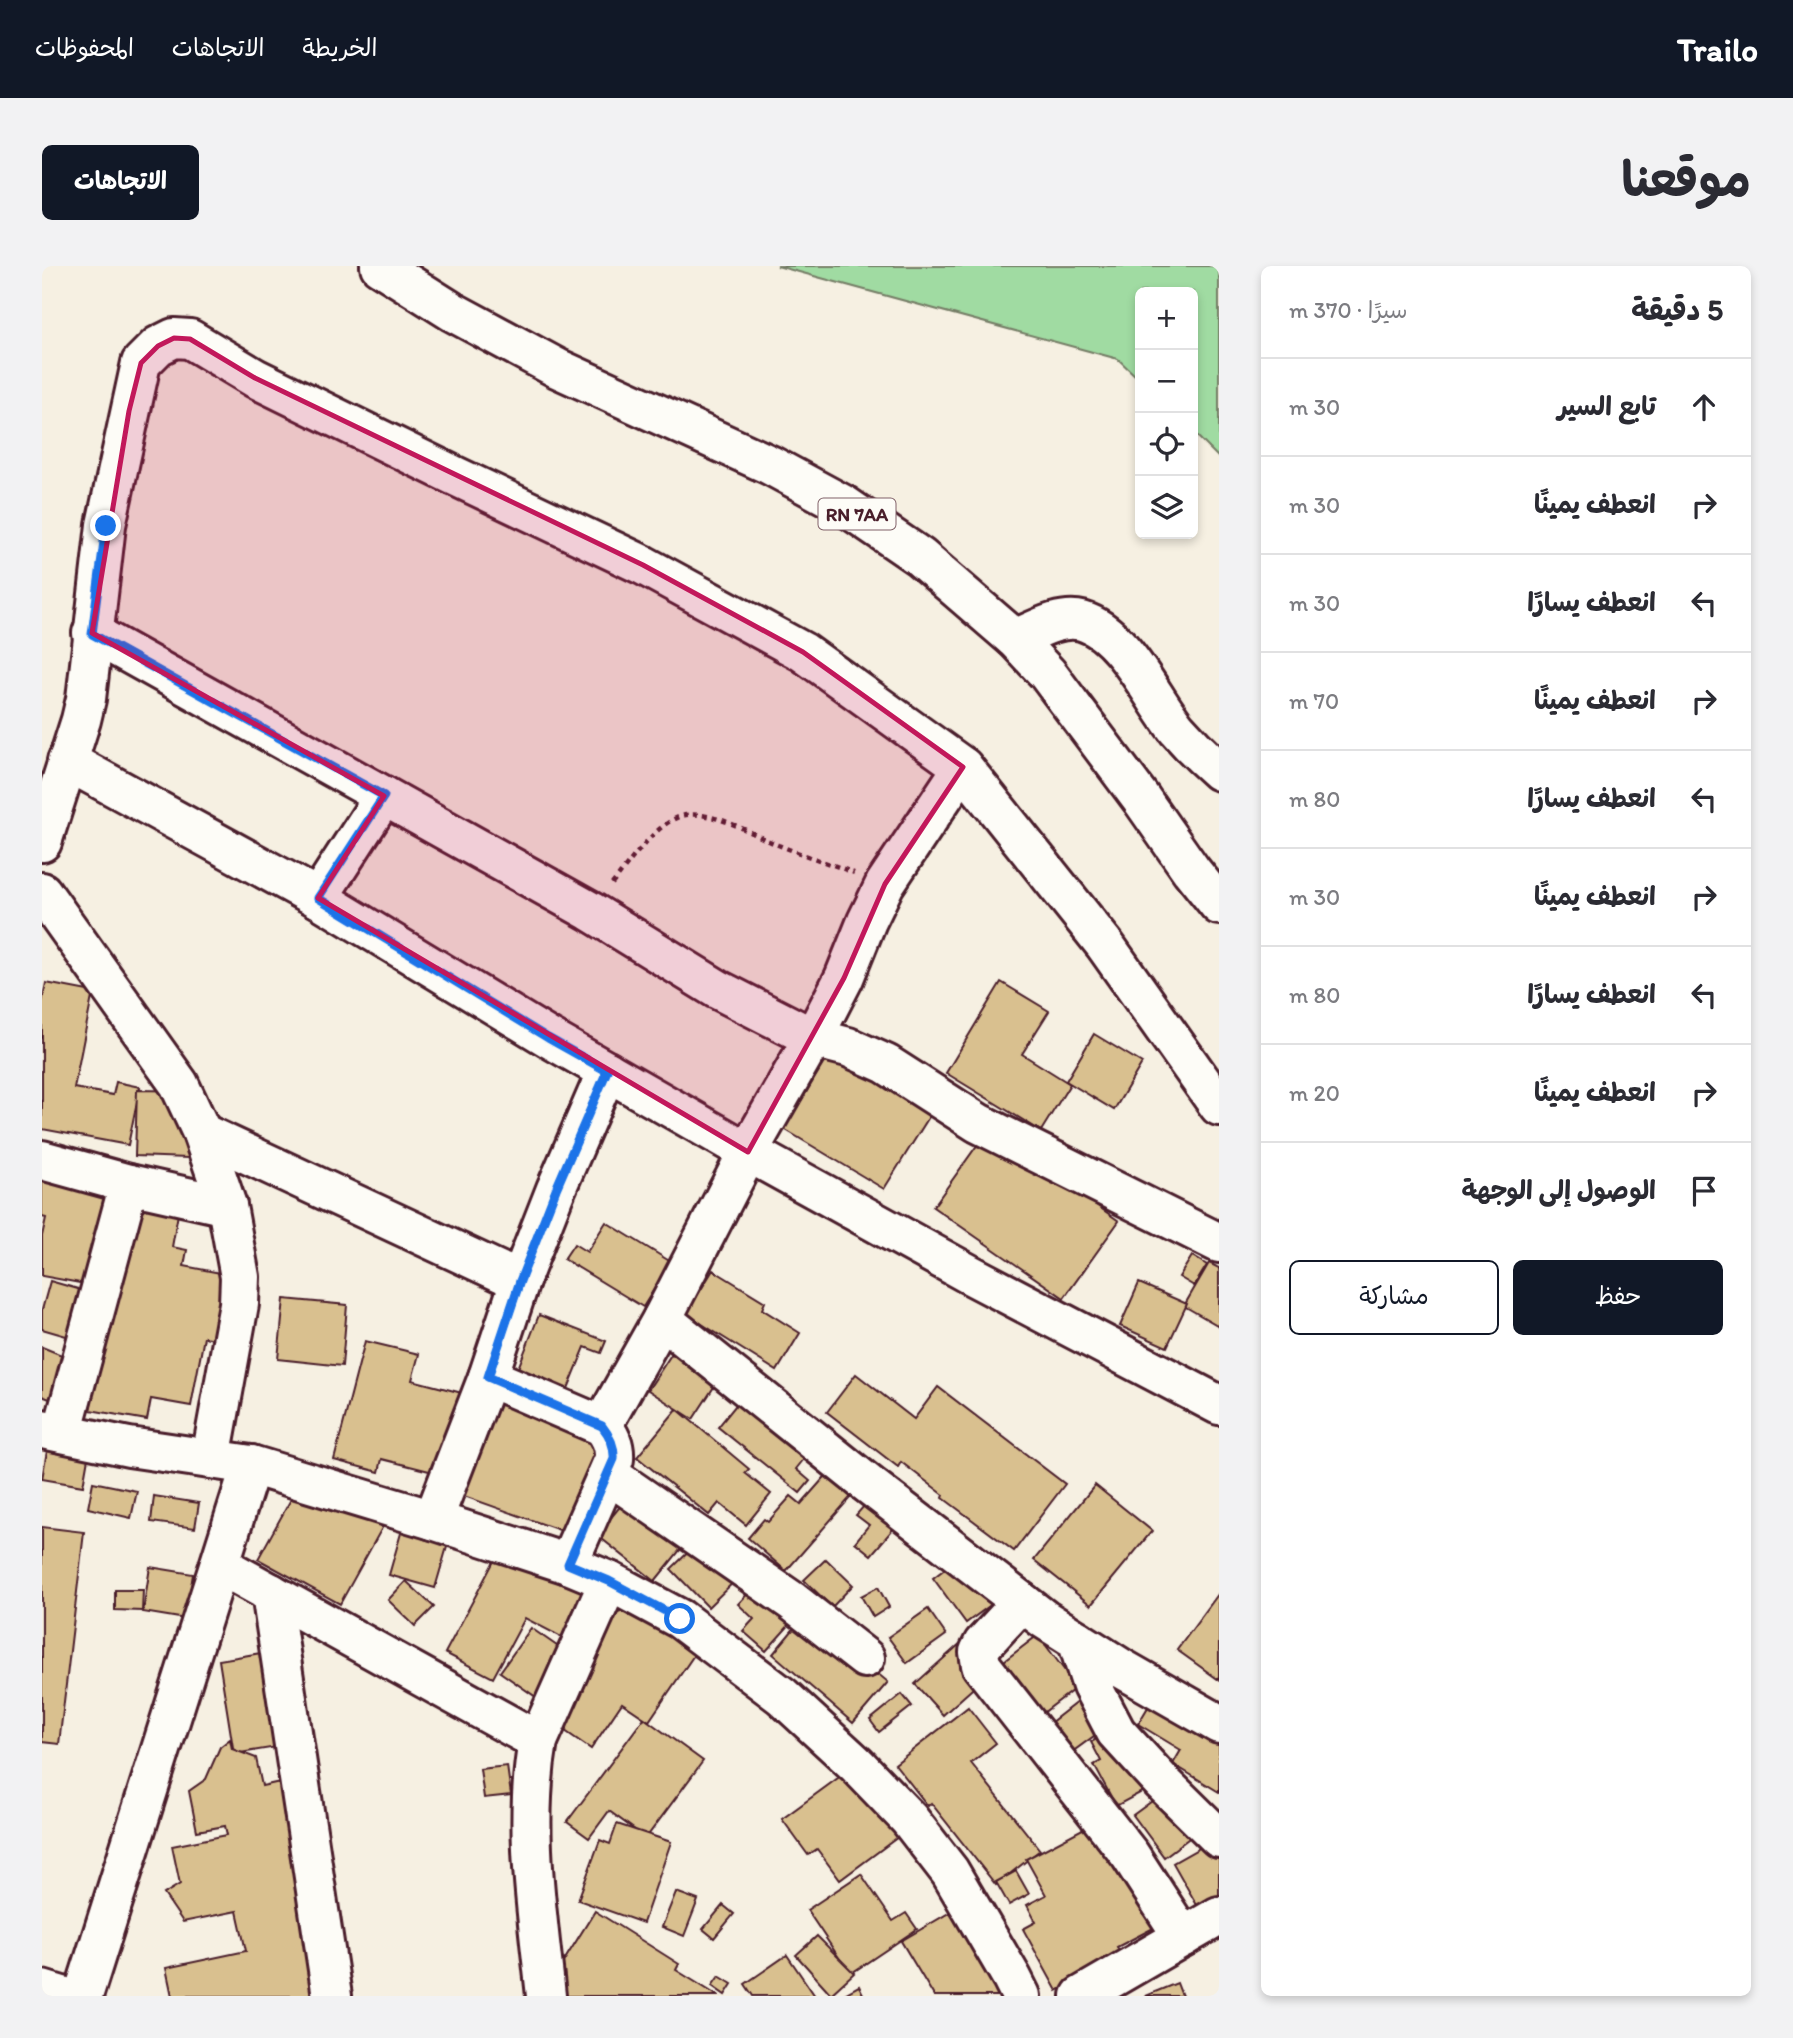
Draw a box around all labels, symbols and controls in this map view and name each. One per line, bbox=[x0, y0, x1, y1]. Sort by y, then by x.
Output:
text: Trailo bbox=[1677, 30, 1758, 69]
text: المحفوظات bbox=[35, 33, 134, 62]
text: الاتجاهات bbox=[172, 33, 265, 62]
text: الخريطة bbox=[303, 33, 377, 62]
button: الاتجاهات bbox=[42, 145, 199, 220]
text: موقعنا bbox=[1621, 149, 1751, 208]
map controls bbox=[1135, 287, 1198, 539]
button: + bbox=[1135, 287, 1198, 350]
text: 5 دقيقة bbox=[1631, 291, 1723, 328]
text: سيرًا · 370 m bbox=[1289, 296, 1408, 324]
button: − bbox=[1135, 350, 1198, 413]
icon: ahead bbox=[1685, 388, 1723, 426]
text: تابع السير bbox=[1558, 390, 1656, 422]
text: 30 m bbox=[1289, 393, 1340, 421]
button: locate bbox=[1135, 413, 1198, 476]
button: layers bbox=[1135, 476, 1198, 539]
icon: right bbox=[1685, 486, 1723, 524]
text: انعطف يمينًا bbox=[1534, 488, 1656, 520]
text: 30 m bbox=[1289, 491, 1340, 519]
road number: RN 7AA bbox=[818, 498, 896, 530]
route end bbox=[90, 510, 121, 541]
icon: left bbox=[1685, 584, 1723, 622]
text: انعطف يسارًا bbox=[1527, 586, 1656, 618]
text: 30 m bbox=[1289, 589, 1340, 617]
icon: right bbox=[1685, 682, 1723, 720]
text: انعطف يمينًا bbox=[1534, 684, 1656, 716]
text: 70 m bbox=[1289, 687, 1339, 715]
icon: left bbox=[1685, 780, 1723, 818]
text: انعطف يسارًا bbox=[1527, 782, 1656, 814]
text: 80 m bbox=[1289, 785, 1340, 813]
icon: right bbox=[1685, 878, 1723, 916]
text: انعطف يمينًا bbox=[1534, 880, 1656, 912]
text: 30 m bbox=[1289, 883, 1340, 911]
icon: left bbox=[1685, 976, 1723, 1014]
text: انعطف يسارًا bbox=[1527, 978, 1656, 1010]
text: 80 m bbox=[1289, 981, 1340, 1009]
icon: right bbox=[1685, 1074, 1723, 1112]
text: انعطف يمينًا bbox=[1534, 1076, 1656, 1108]
text: 20 m bbox=[1289, 1079, 1340, 1107]
icon: arrive bbox=[1685, 1172, 1723, 1210]
text: الوصول إلى الوجهة bbox=[1462, 1174, 1656, 1206]
button: مشاركة bbox=[1289, 1260, 1499, 1335]
button: حفظ bbox=[1513, 1260, 1723, 1335]
route start bbox=[664, 1603, 695, 1634]

